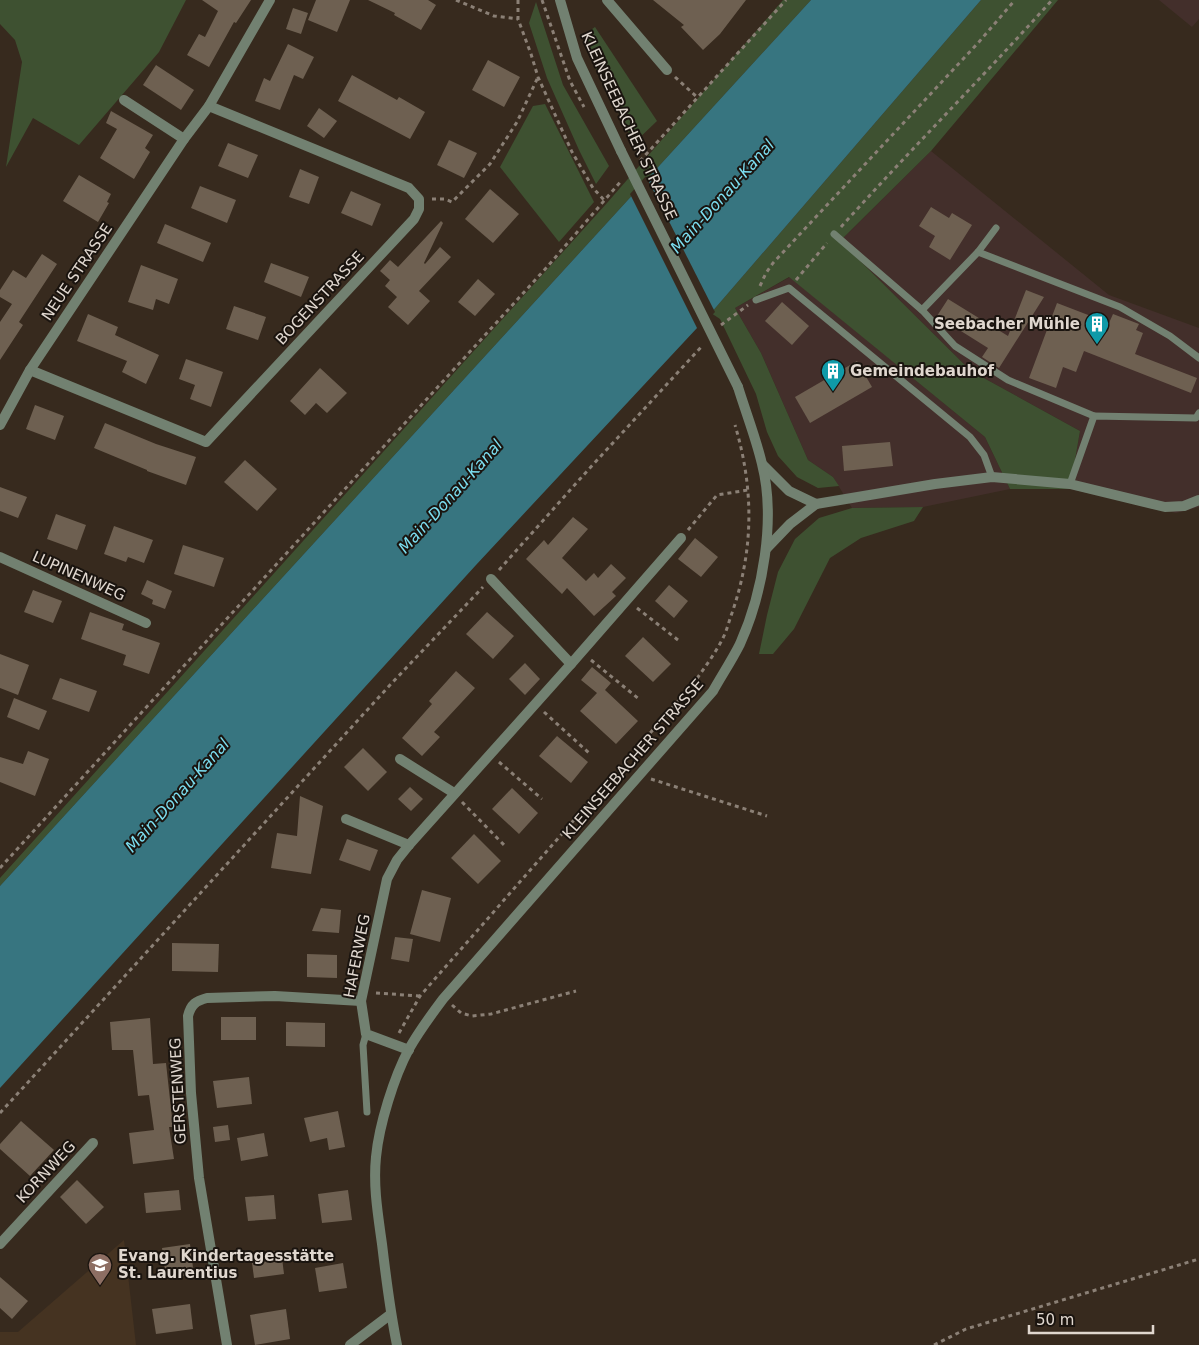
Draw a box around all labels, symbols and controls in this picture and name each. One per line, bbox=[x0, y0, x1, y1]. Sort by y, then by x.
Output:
street label: KLEINSEEBACHER STRASSE bbox=[577, 29, 681, 223]
water label: Main-Donau-Kanal bbox=[666, 135, 779, 257]
street label: NEUE STRASSE bbox=[38, 220, 116, 324]
street label: BOGENSTRASSE bbox=[272, 247, 368, 349]
building icon: Seebacher Mühle bbox=[1084, 311, 1110, 345]
place label: Seebacher Mühle bbox=[934, 315, 1080, 333]
building icon: Gemeindebauhof bbox=[820, 358, 846, 392]
place label: Gemeindebauhof bbox=[850, 362, 995, 380]
water label: Main-Donau-Kanal bbox=[394, 435, 507, 557]
street label: LUPINENWEG bbox=[30, 547, 128, 605]
street label: KLEINSEEBACHER STRASSE bbox=[559, 675, 707, 843]
water label: Main-Donau-Kanal bbox=[121, 734, 234, 856]
street label: HAFERWEG bbox=[340, 912, 374, 1000]
street label: GERSTENWEG bbox=[166, 1037, 190, 1145]
street label: KORNWEG bbox=[13, 1137, 79, 1207]
place label: Evang. Kindertagesstätte St. Laurentius bbox=[118, 1247, 334, 1282]
school or university icon: Evang. Kindertagesstätte St. Laurentius bbox=[87, 1252, 113, 1286]
scale bar bbox=[1029, 1302, 1153, 1334]
text: 50 m bbox=[1036, 1311, 1074, 1329]

